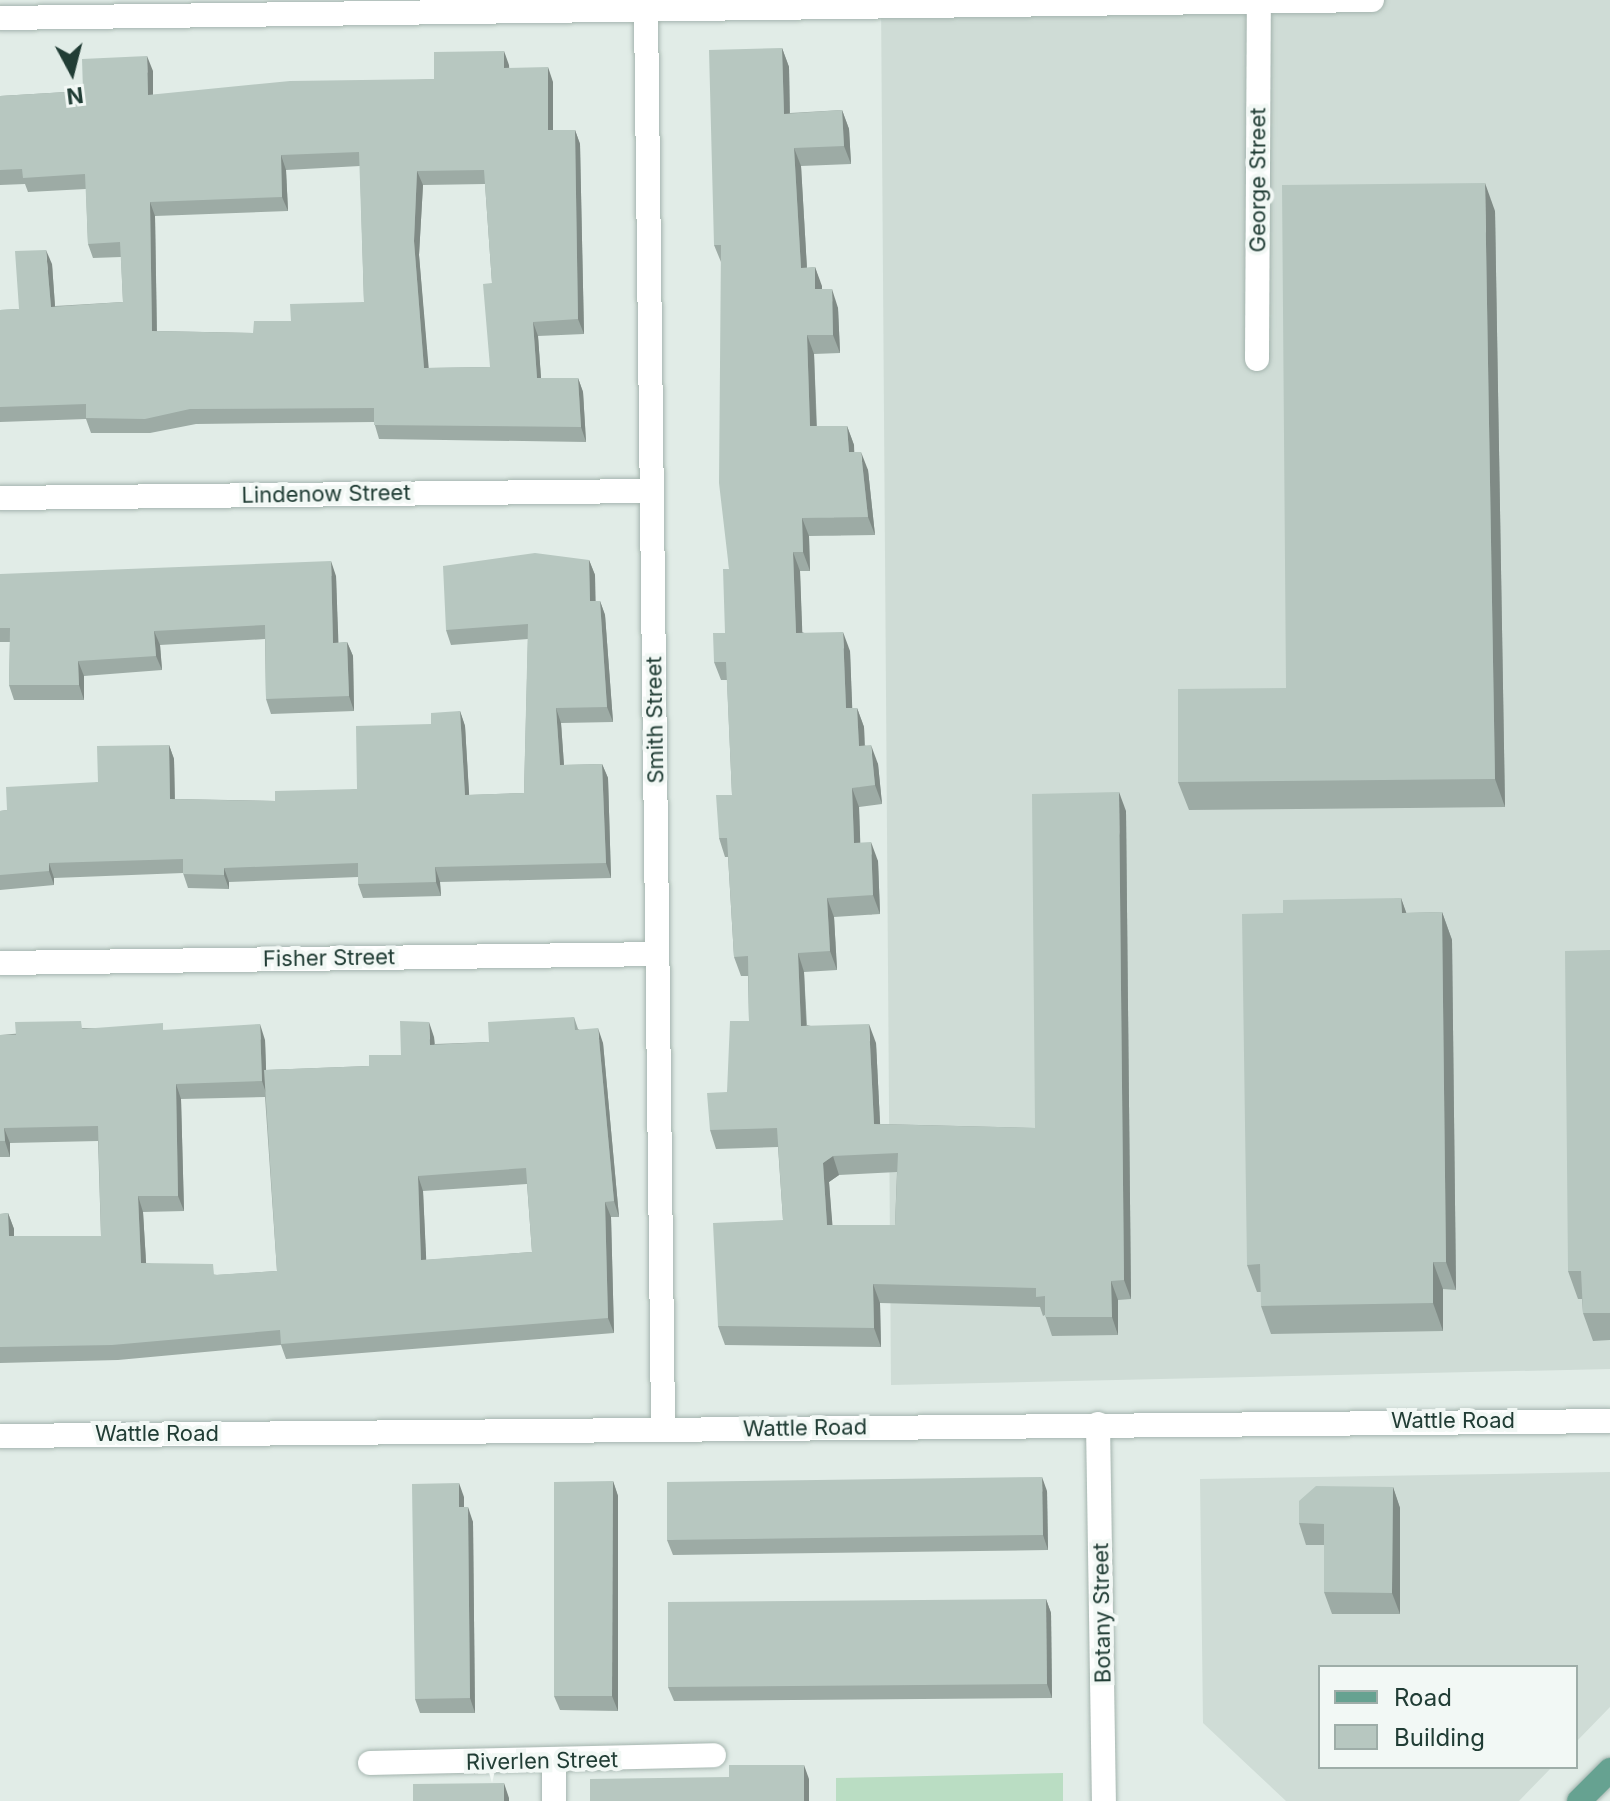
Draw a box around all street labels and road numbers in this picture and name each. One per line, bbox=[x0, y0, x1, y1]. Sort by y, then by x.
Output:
street label: George Street bbox=[1245, 108, 1271, 252]
street label: Lindenow Street bbox=[241, 479, 411, 509]
street label: Smith Street bbox=[641, 656, 669, 784]
street label: Fisher Street bbox=[263, 944, 395, 972]
street label: Wattle Road bbox=[1391, 1408, 1515, 1434]
street label: Wattle Road bbox=[743, 1414, 867, 1442]
street label: Wattle Road bbox=[95, 1421, 219, 1447]
street label: Botany Street bbox=[1088, 1543, 1116, 1683]
street label: Riverlen Street bbox=[466, 1746, 618, 1776]

